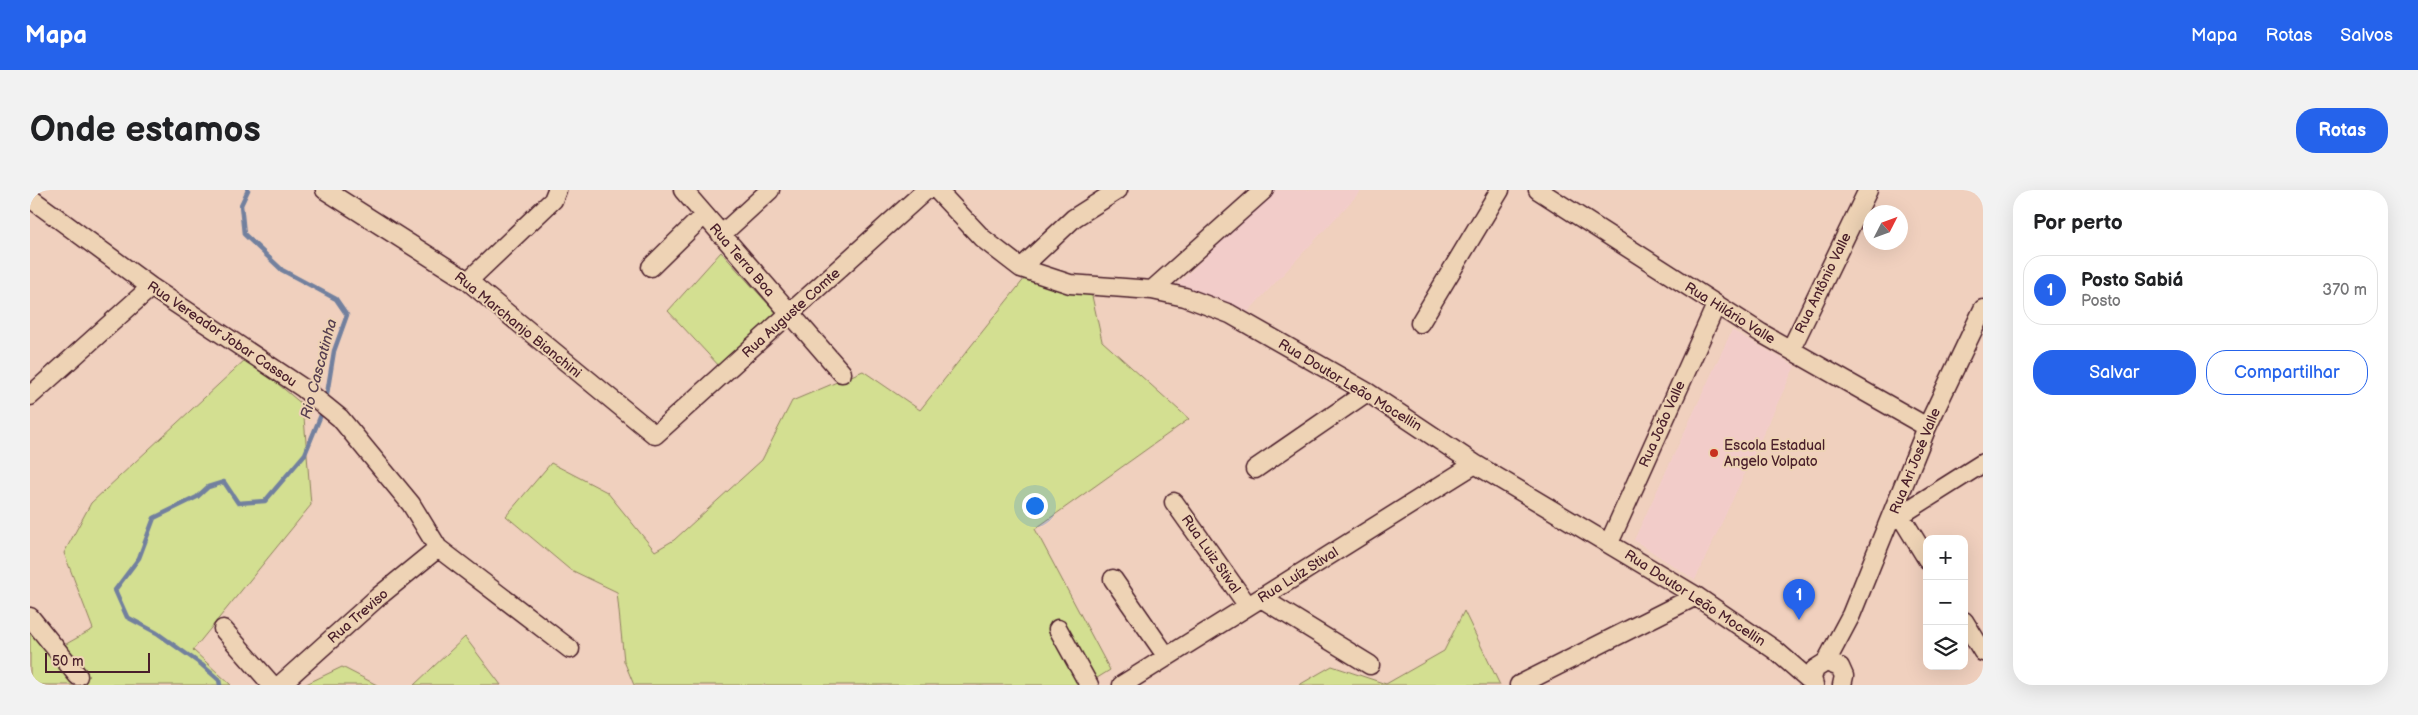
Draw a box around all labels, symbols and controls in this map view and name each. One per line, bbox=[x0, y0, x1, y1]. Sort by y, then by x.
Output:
text: Mapa bbox=[25, 21, 87, 50]
text: Mapa bbox=[2191, 25, 2237, 46]
text: Rotas bbox=[2265, 25, 2312, 46]
text: Salvos bbox=[2340, 25, 2393, 46]
button: Rotas bbox=[2296, 108, 2388, 153]
text: Onde estamos bbox=[30, 109, 261, 152]
north arrow bbox=[1863, 205, 1908, 250]
text: Por perto bbox=[2033, 210, 2123, 235]
street label: Rua Terra Boa bbox=[706, 220, 778, 300]
street label: Rua Antônio Valle bbox=[1791, 230, 1855, 336]
street label: Rua Auguste Comte bbox=[738, 264, 844, 362]
street label: Rua Marchanjo Bianchini bbox=[451, 268, 585, 382]
text: Posto Sabiá bbox=[2081, 269, 2183, 292]
street label: Rua Vereador Jobar Cassou bbox=[144, 277, 300, 391]
street label: Rua Hilário Valle bbox=[1682, 278, 1778, 348]
text: 1 bbox=[2047, 281, 2053, 300]
text: 370 m bbox=[2322, 281, 2367, 300]
text: Posto bbox=[2081, 292, 2121, 311]
water label: Rio Cascatinha bbox=[297, 317, 341, 421]
street label: Rua Doutor Leão Mocellin bbox=[1275, 335, 1425, 435]
button: Salvar bbox=[2033, 350, 2196, 395]
button: Compartilhar bbox=[2206, 350, 2368, 395]
street label: Rua João Valle bbox=[1635, 378, 1689, 470]
street label: Rua Ari José Valle bbox=[1886, 405, 1944, 517]
place label: Escola Estadual Angelo Volpato bbox=[1724, 437, 1825, 470]
marker: Escola Estadual Angelo Volpato bbox=[1708, 447, 1720, 459]
your location bbox=[1022, 493, 1048, 519]
street label: Rua Luiz Stival bbox=[1178, 511, 1244, 597]
map controls bbox=[1923, 535, 1968, 670]
button: + bbox=[1923, 535, 1968, 580]
street label: Rua Luíz Stival bbox=[1254, 543, 1342, 607]
street label: Rua Doutor Leão Mocellin bbox=[1621, 546, 1769, 650]
pin: 1 bbox=[1783, 579, 1815, 620]
button: − bbox=[1923, 580, 1968, 625]
street label: Rua Treviso bbox=[324, 585, 392, 647]
button: layers bbox=[1923, 625, 1968, 670]
scale bar bbox=[45, 650, 150, 673]
text: 50 m bbox=[52, 653, 84, 670]

